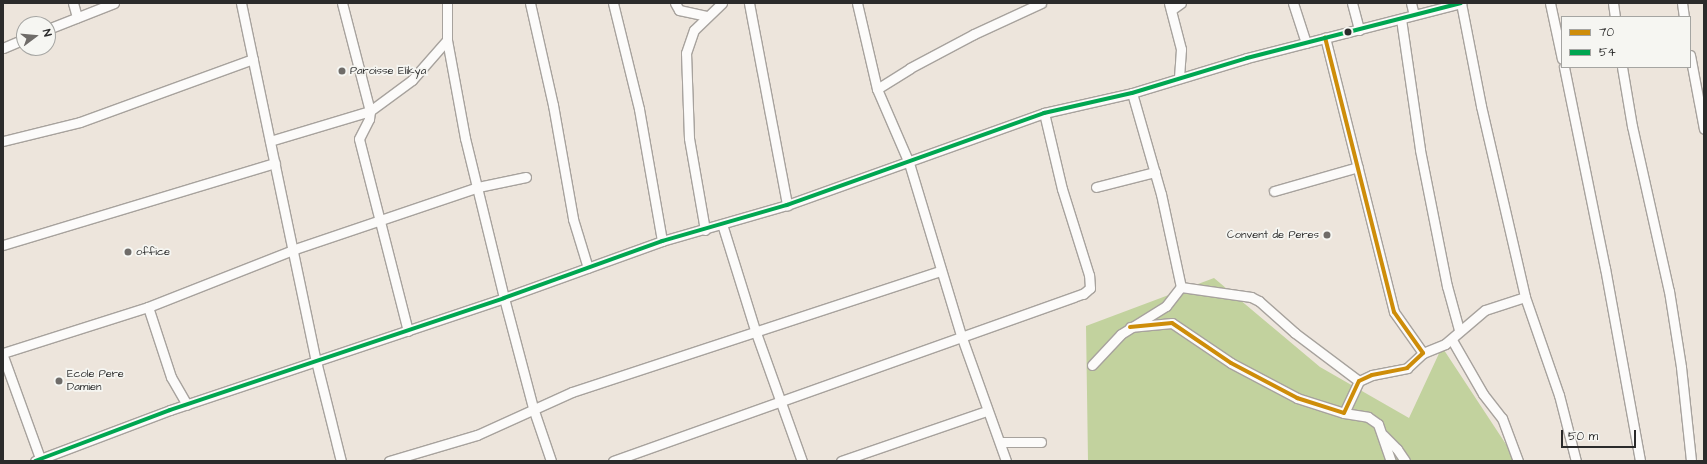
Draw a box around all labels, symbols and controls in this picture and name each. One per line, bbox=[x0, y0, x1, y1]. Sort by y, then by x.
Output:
north arrow bbox=[16, 16, 56, 56]
legend bbox=[1561, 16, 1691, 68]
text: 70 bbox=[1599, 24, 1614, 41]
text: N bbox=[39, 27, 55, 38]
unlabelled marker bbox=[1343, 27, 1353, 37]
text: 54 bbox=[1599, 44, 1616, 61]
place label: Paroisse Elikya bbox=[350, 64, 426, 78]
marker: Paroisse Elikya bbox=[337, 66, 347, 76]
place label: Convent de Peres bbox=[1227, 228, 1319, 242]
marker: Convent de Peres bbox=[1322, 230, 1332, 240]
place label: office bbox=[136, 245, 170, 259]
marker: office bbox=[123, 247, 133, 257]
place label: Ecole Pere Damien bbox=[67, 368, 124, 394]
marker: Ecole Pere Damien bbox=[54, 376, 64, 386]
scale bar bbox=[1563, 422, 1638, 448]
text: 50 m bbox=[1568, 428, 1598, 445]

